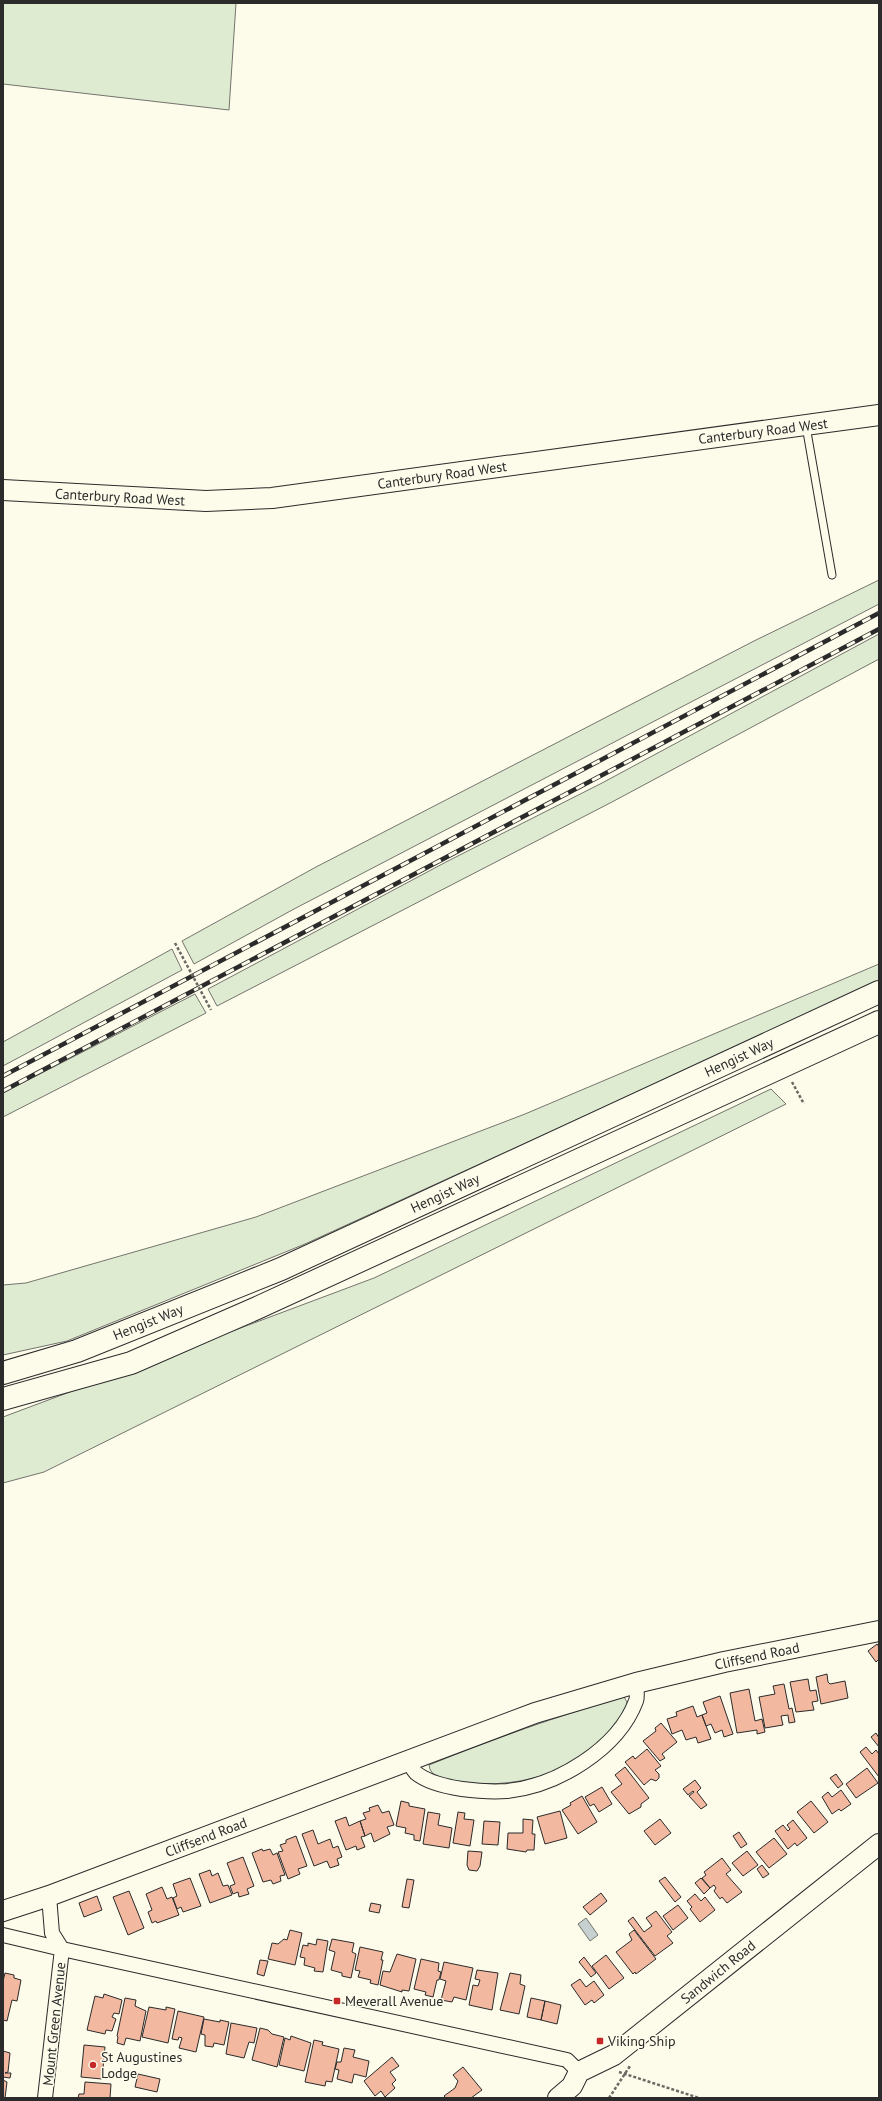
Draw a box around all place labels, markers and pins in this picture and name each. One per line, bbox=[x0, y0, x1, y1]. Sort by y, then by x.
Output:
place label: Meverall Avenue bbox=[345, 1992, 443, 2010]
marker: Meverall Avenue bbox=[332, 1996, 342, 2006]
place label: Viking Ship bbox=[607, 2032, 676, 2050]
marker: Viking Ship bbox=[595, 2036, 605, 2046]
place label: St Augustines Lodge bbox=[101, 2048, 182, 2082]
marker: St Augustines Lodge bbox=[88, 2060, 98, 2070]

